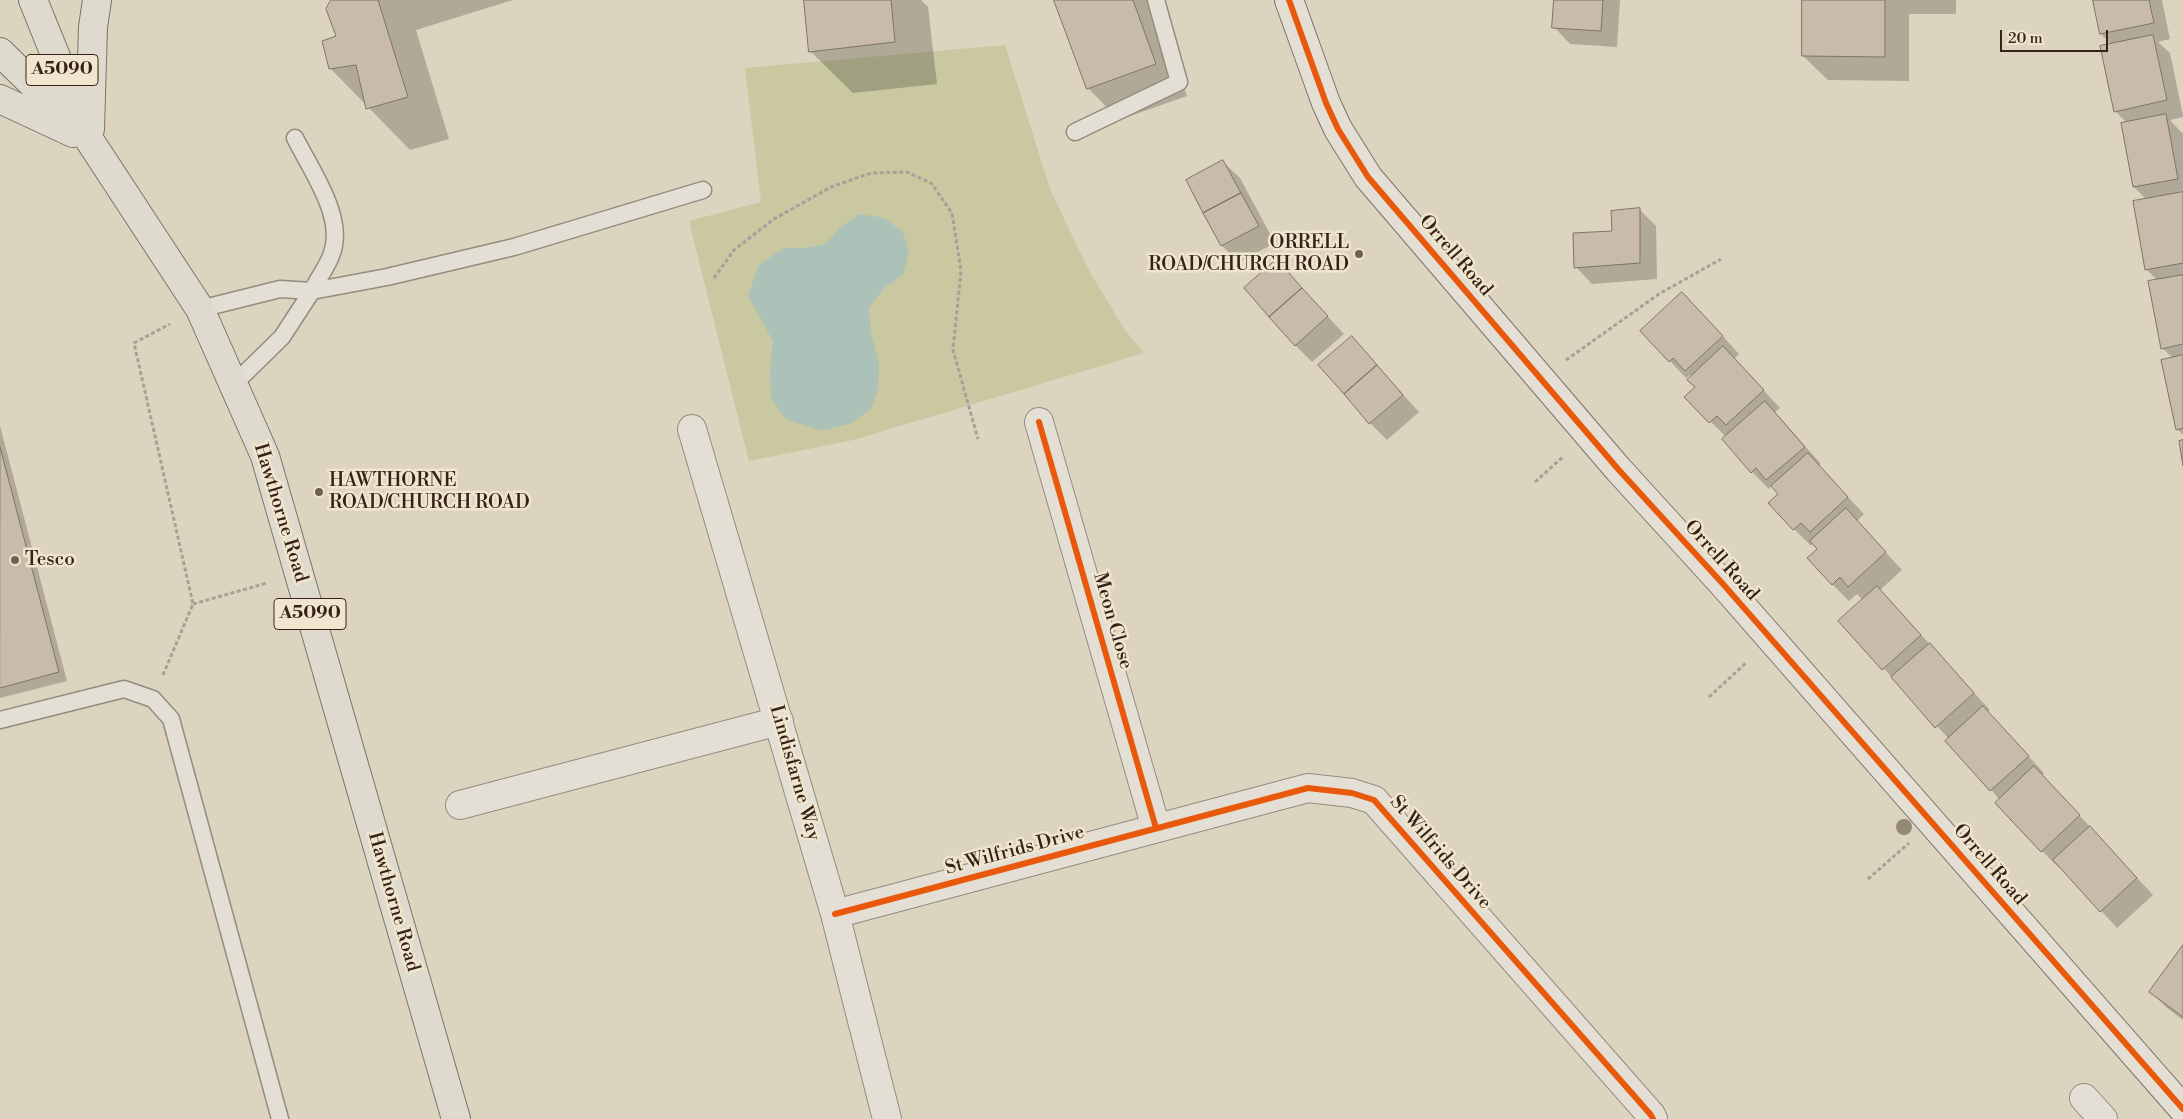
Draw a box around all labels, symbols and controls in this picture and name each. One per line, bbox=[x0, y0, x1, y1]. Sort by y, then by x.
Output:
scale bar bbox=[2003, 20, 2110, 52]
text: 20 m bbox=[2008, 29, 2043, 48]
road number: A5090 bbox=[26, 54, 98, 86]
street label: Orrell Road bbox=[1413, 211, 1497, 301]
place label: ORRELL ROAD/CHURCH ROAD bbox=[1148, 232, 1349, 276]
marker: ORRELL ROAD/CHURCH ROAD bbox=[1353, 248, 1365, 260]
street label: Hawthorne Road bbox=[248, 441, 312, 585]
place label: HAWTHORNE ROAD/CHURCH ROAD bbox=[329, 470, 530, 514]
marker: HAWTHORNE ROAD/CHURCH ROAD bbox=[313, 486, 325, 498]
street label: Orrell Road bbox=[1679, 516, 1763, 606]
place label: Tesco bbox=[25, 549, 75, 571]
marker: Tesco bbox=[9, 554, 21, 566]
street label: Meon Close bbox=[1087, 570, 1137, 672]
road number: A5090 bbox=[274, 598, 346, 630]
street label: Lindisfarne Way bbox=[764, 703, 824, 843]
street label: St Wilfrids Drive bbox=[1384, 792, 1496, 914]
street label: Orrell Road bbox=[1947, 820, 2031, 910]
street label: St Wilfrids Drive bbox=[943, 821, 1087, 881]
street label: Hawthorne Road bbox=[362, 830, 424, 974]

